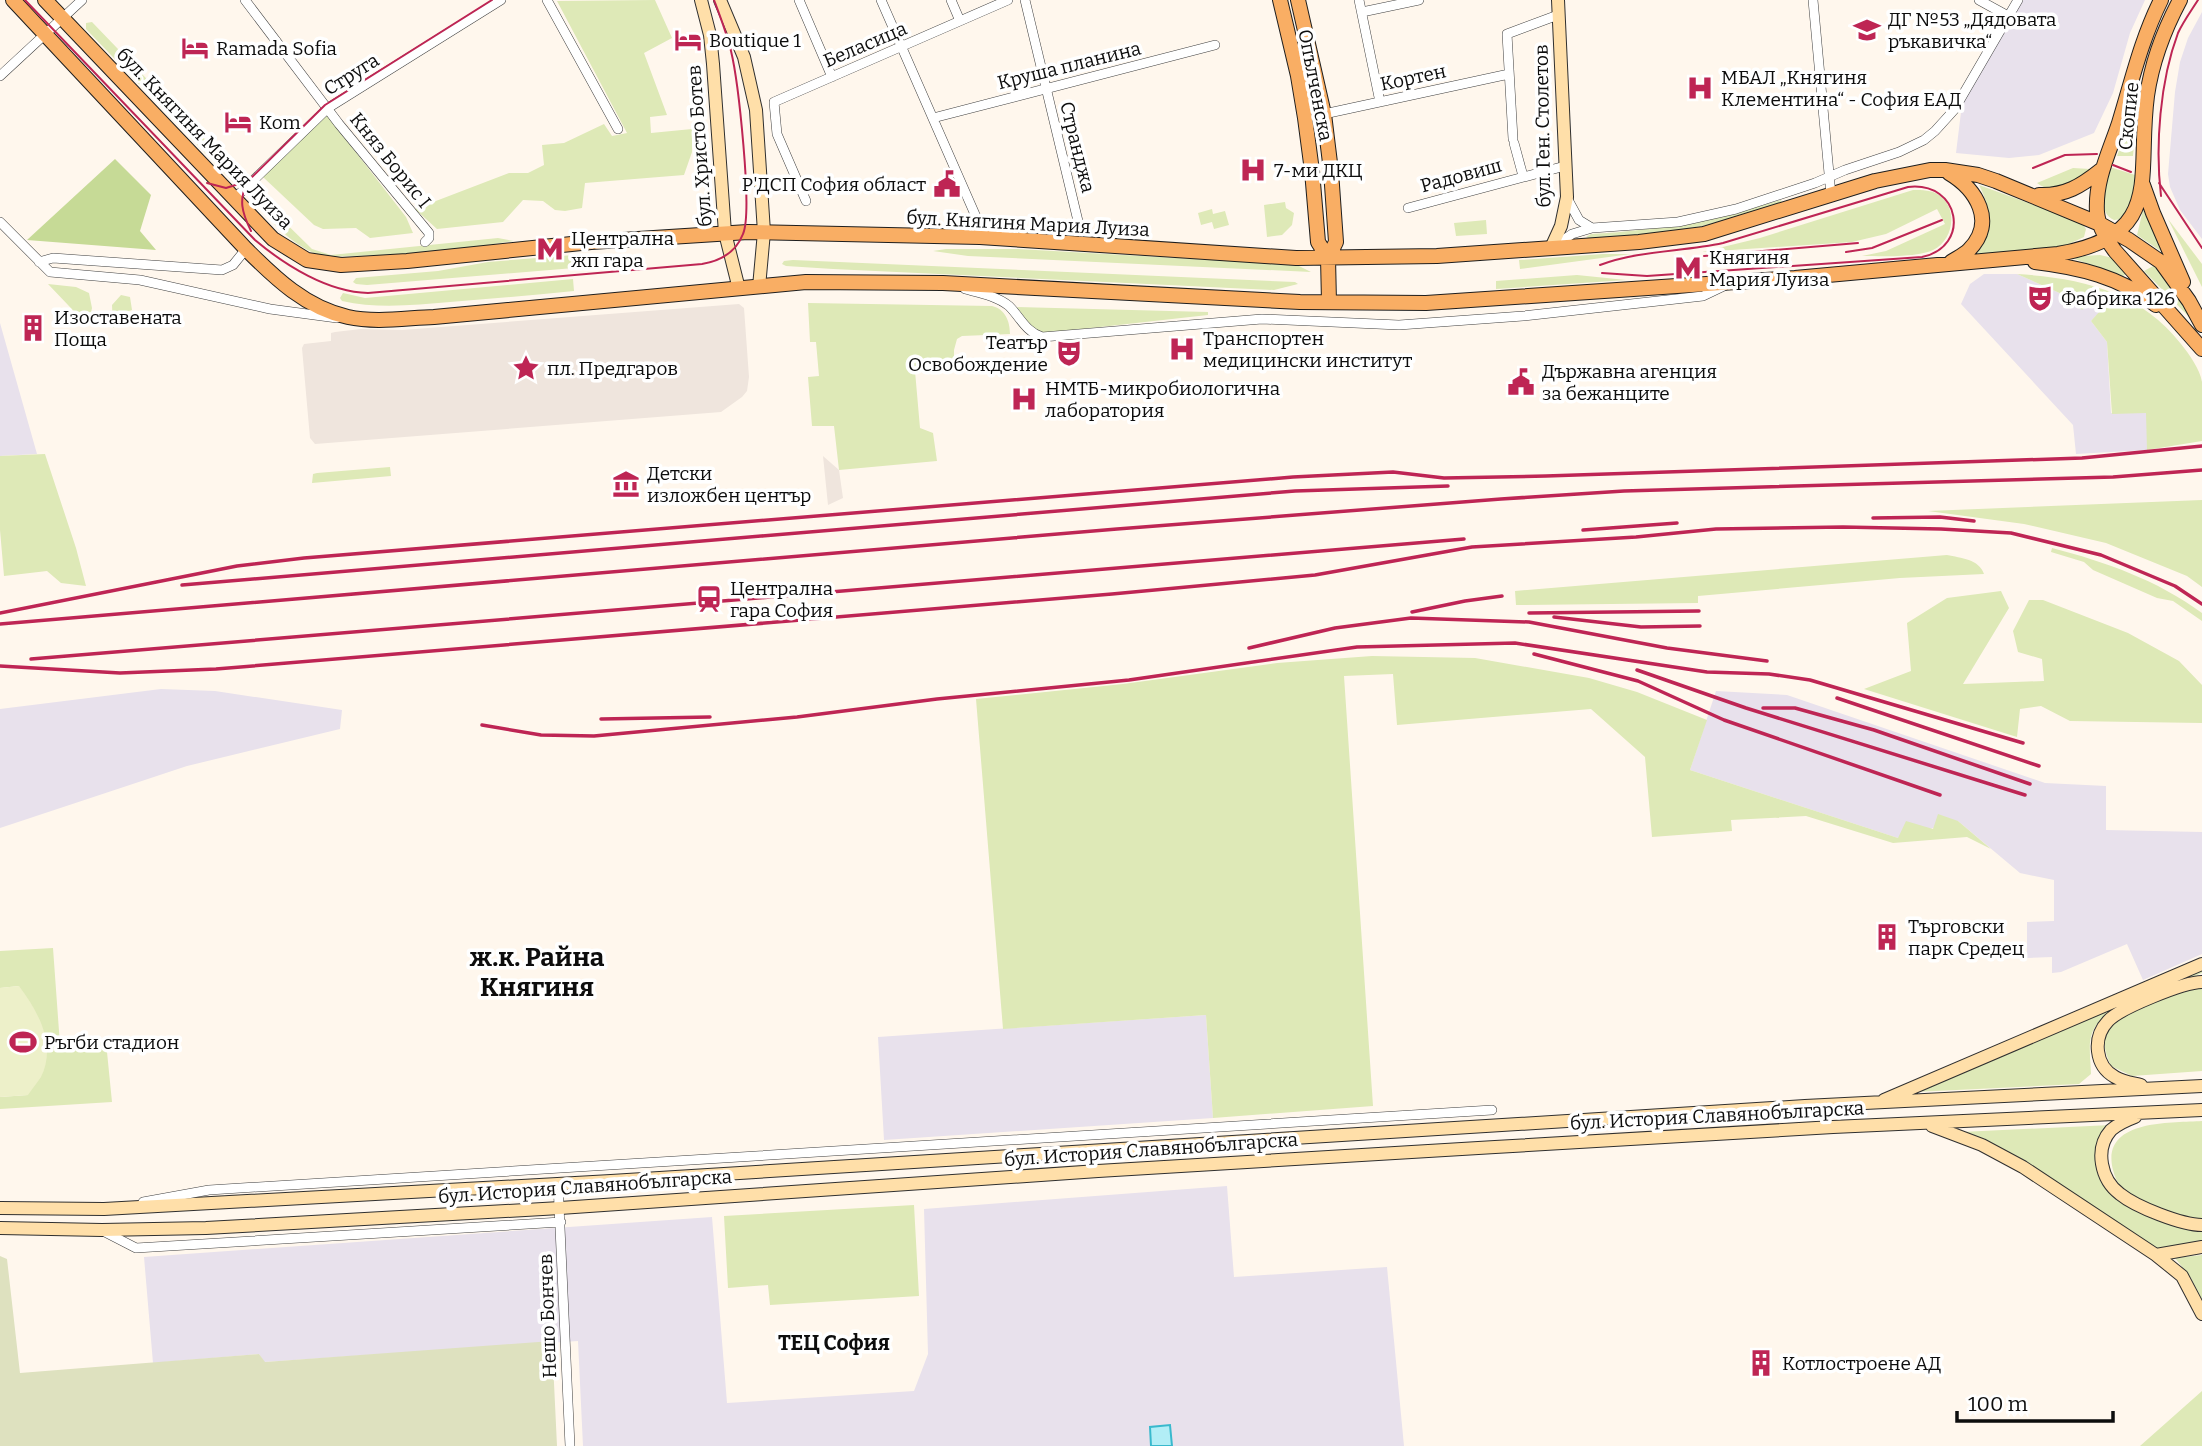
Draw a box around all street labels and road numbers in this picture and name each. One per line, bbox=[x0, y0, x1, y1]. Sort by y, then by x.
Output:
street label: Беласица bbox=[820, 16, 911, 72]
street label: Опълченска bbox=[1293, 27, 1338, 143]
street label: Круша планина bbox=[995, 36, 1144, 94]
street label: бул. Княгиня Мария Луиза bbox=[112, 43, 298, 234]
street label: бул. Ген. Столетов bbox=[1530, 44, 1555, 208]
street label: Струга bbox=[319, 48, 384, 100]
street label: Кортен bbox=[1378, 59, 1448, 96]
street label: бул. Христо Ботев bbox=[682, 64, 717, 228]
street label: Скопие bbox=[2113, 81, 2144, 151]
street label: Странджа bbox=[1055, 99, 1100, 196]
street label: Княз Борис I bbox=[345, 108, 436, 213]
street label: Радовиш bbox=[1418, 154, 1505, 197]
street label: бул. Княгиня Мария Луиза bbox=[906, 206, 1151, 241]
street label: бул. История Славянобългарска bbox=[1569, 1096, 1865, 1135]
street label: бул. История Славянобългарска bbox=[1003, 1128, 1299, 1171]
street label: бул. История Славянобългарска bbox=[437, 1165, 733, 1208]
street label: Нешо Бончев bbox=[534, 1253, 561, 1379]

